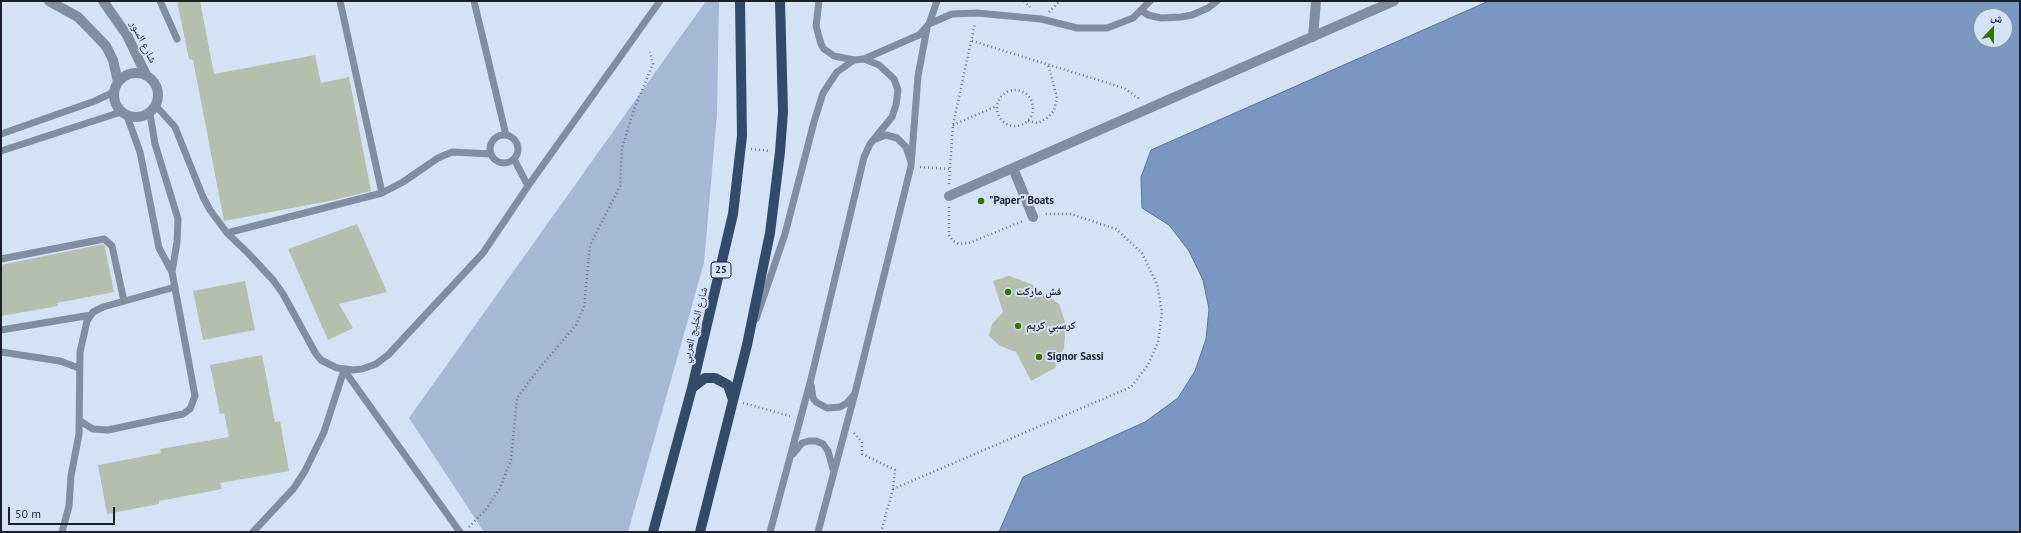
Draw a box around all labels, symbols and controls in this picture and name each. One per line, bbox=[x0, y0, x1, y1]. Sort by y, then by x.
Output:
north arrow bbox=[1973, 8, 2013, 48]
text: ش bbox=[1989, 9, 2005, 26]
street label: شارع السور bbox=[127, 19, 159, 65]
place label: "Paper" Boats bbox=[989, 194, 1054, 208]
marker: "Paper" Boats bbox=[976, 196, 986, 206]
road number: 25 bbox=[711, 262, 731, 278]
place label: فش ماركت bbox=[1016, 285, 1061, 299]
street label: شارع الخليج العربي bbox=[679, 286, 711, 364]
marker: فش ماركت bbox=[1003, 287, 1013, 297]
place label: كرسبي كريم bbox=[1026, 319, 1076, 333]
marker: كرسبي كريم bbox=[1013, 321, 1023, 331]
place label: Signor Sassi bbox=[1047, 350, 1104, 364]
marker: Signor Sassi bbox=[1034, 352, 1044, 362]
scale bar bbox=[10, 499, 117, 525]
text: 50 m bbox=[15, 506, 41, 521]

